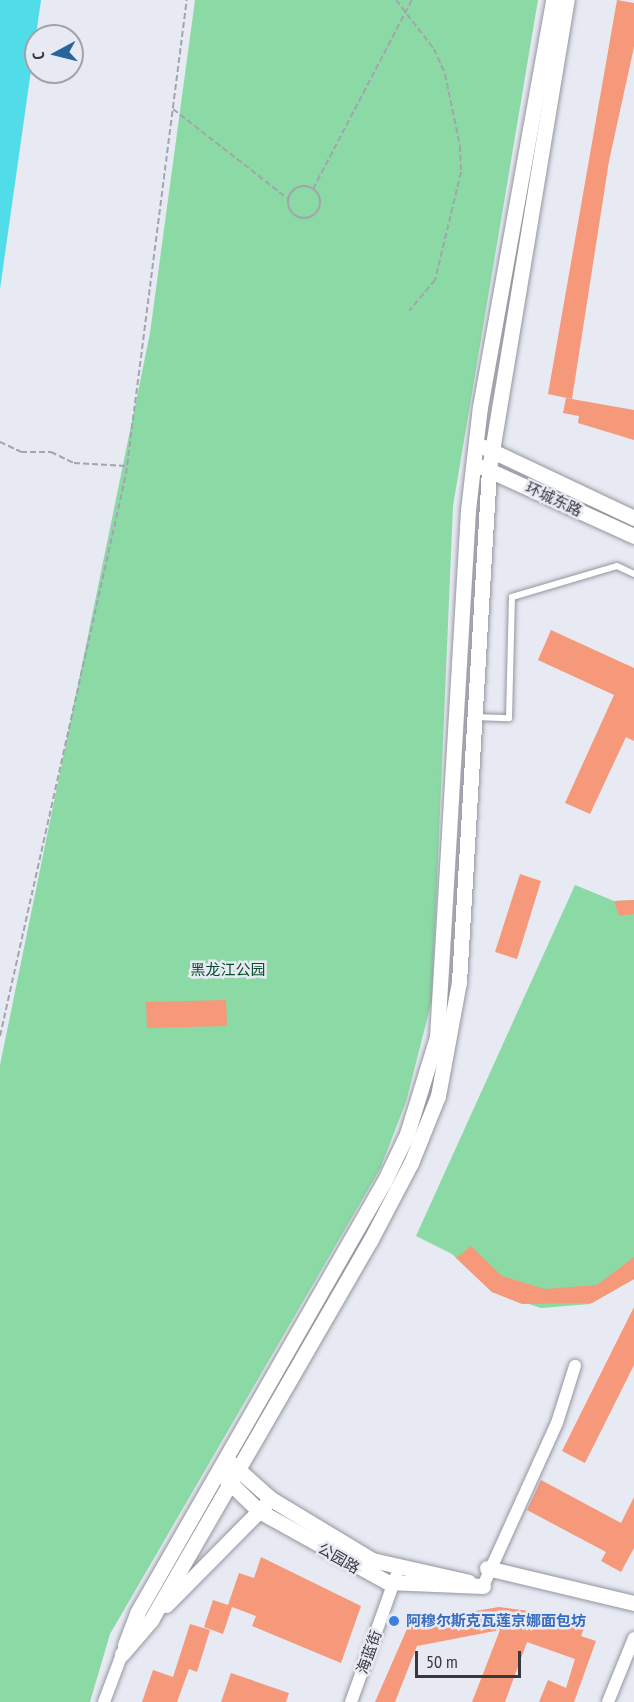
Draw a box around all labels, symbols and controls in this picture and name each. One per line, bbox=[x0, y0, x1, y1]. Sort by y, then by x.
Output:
north arrow bbox=[24, 24, 84, 84]
text: С bbox=[28, 51, 48, 61]
street label: 环城东路 bbox=[523, 478, 585, 520]
park label: 黑龙江公园 bbox=[191, 961, 265, 979]
street label: 公园路 bbox=[315, 1539, 363, 1577]
place label: 阿穆尔斯克瓦莲京娜面包坊 bbox=[406, 1612, 586, 1630]
marker: 阿穆尔斯克瓦莲京娜面包坊 bbox=[387, 1614, 401, 1628]
street label: 海蓝街 bbox=[353, 1628, 385, 1676]
scale bar bbox=[418, 1639, 524, 1677]
text: 50 m bbox=[426, 1650, 458, 1673]

